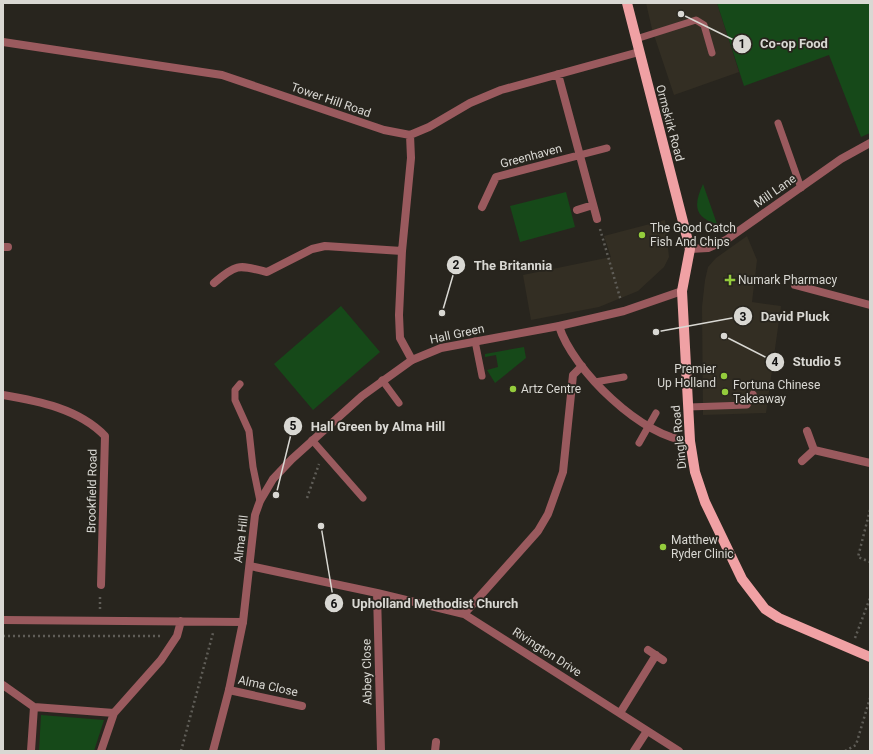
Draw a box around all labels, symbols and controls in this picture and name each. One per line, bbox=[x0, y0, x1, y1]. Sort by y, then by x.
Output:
callout: Co-op Food bbox=[732, 31, 836, 56]
text: Co-op Food bbox=[760, 36, 828, 51]
text: 1 bbox=[739, 37, 745, 51]
street label: Tower Hill Road bbox=[289, 80, 373, 120]
street label: Ormskirk Road bbox=[653, 83, 687, 163]
street label: Greenhaven bbox=[499, 141, 563, 171]
street label: Mill Lane bbox=[751, 171, 799, 211]
place label: The Good Catch Fish And Chips bbox=[650, 221, 736, 249]
marker: The Good Catch Fish And Chips bbox=[637, 230, 647, 240]
callout: The Britannia bbox=[446, 253, 561, 278]
text: 2 bbox=[453, 258, 460, 272]
text: The Britannia bbox=[474, 258, 552, 273]
place label: Numark Pharmacy bbox=[738, 273, 837, 287]
marker: Numark Pharmacy bbox=[725, 275, 735, 285]
callout: David Pluck bbox=[733, 304, 837, 329]
text: David Pluck bbox=[761, 309, 830, 324]
text: 3 bbox=[740, 310, 747, 324]
street label: Hall Green bbox=[428, 321, 486, 347]
callout: Studio 5 bbox=[765, 349, 850, 374]
text: Studio 5 bbox=[793, 354, 841, 369]
text: 4 bbox=[772, 355, 779, 369]
place label: Premier Up Holland bbox=[657, 362, 716, 390]
marker: Premier Up Holland bbox=[719, 371, 729, 381]
place label: Fortuna Chinese Takeaway bbox=[733, 378, 820, 406]
place label: Artz Centre bbox=[521, 382, 581, 396]
marker: Artz Centre bbox=[508, 384, 518, 394]
marker: Fortuna Chinese Takeaway bbox=[720, 387, 730, 397]
street label: Dingle Road bbox=[669, 404, 689, 470]
callout: Hall Green by Alma Hill bbox=[283, 414, 453, 439]
text: 5 bbox=[290, 419, 297, 433]
text: Hall Green by Alma Hill bbox=[311, 419, 445, 434]
street label: Brookfield Road bbox=[84, 449, 100, 533]
street label: Alma Hill bbox=[231, 514, 251, 564]
place label: Matthew Ryder Clinic bbox=[671, 533, 734, 561]
marker: Matthew Ryder Clinic bbox=[658, 542, 668, 552]
callout: Upholland Methodist Church bbox=[324, 591, 527, 616]
text: Upholland Methodist Church bbox=[352, 596, 518, 611]
text: 6 bbox=[331, 597, 338, 611]
street label: Rivington Drive bbox=[510, 624, 584, 680]
street label: Abbey Close bbox=[359, 639, 375, 705]
street label: Alma Close bbox=[237, 673, 299, 699]

